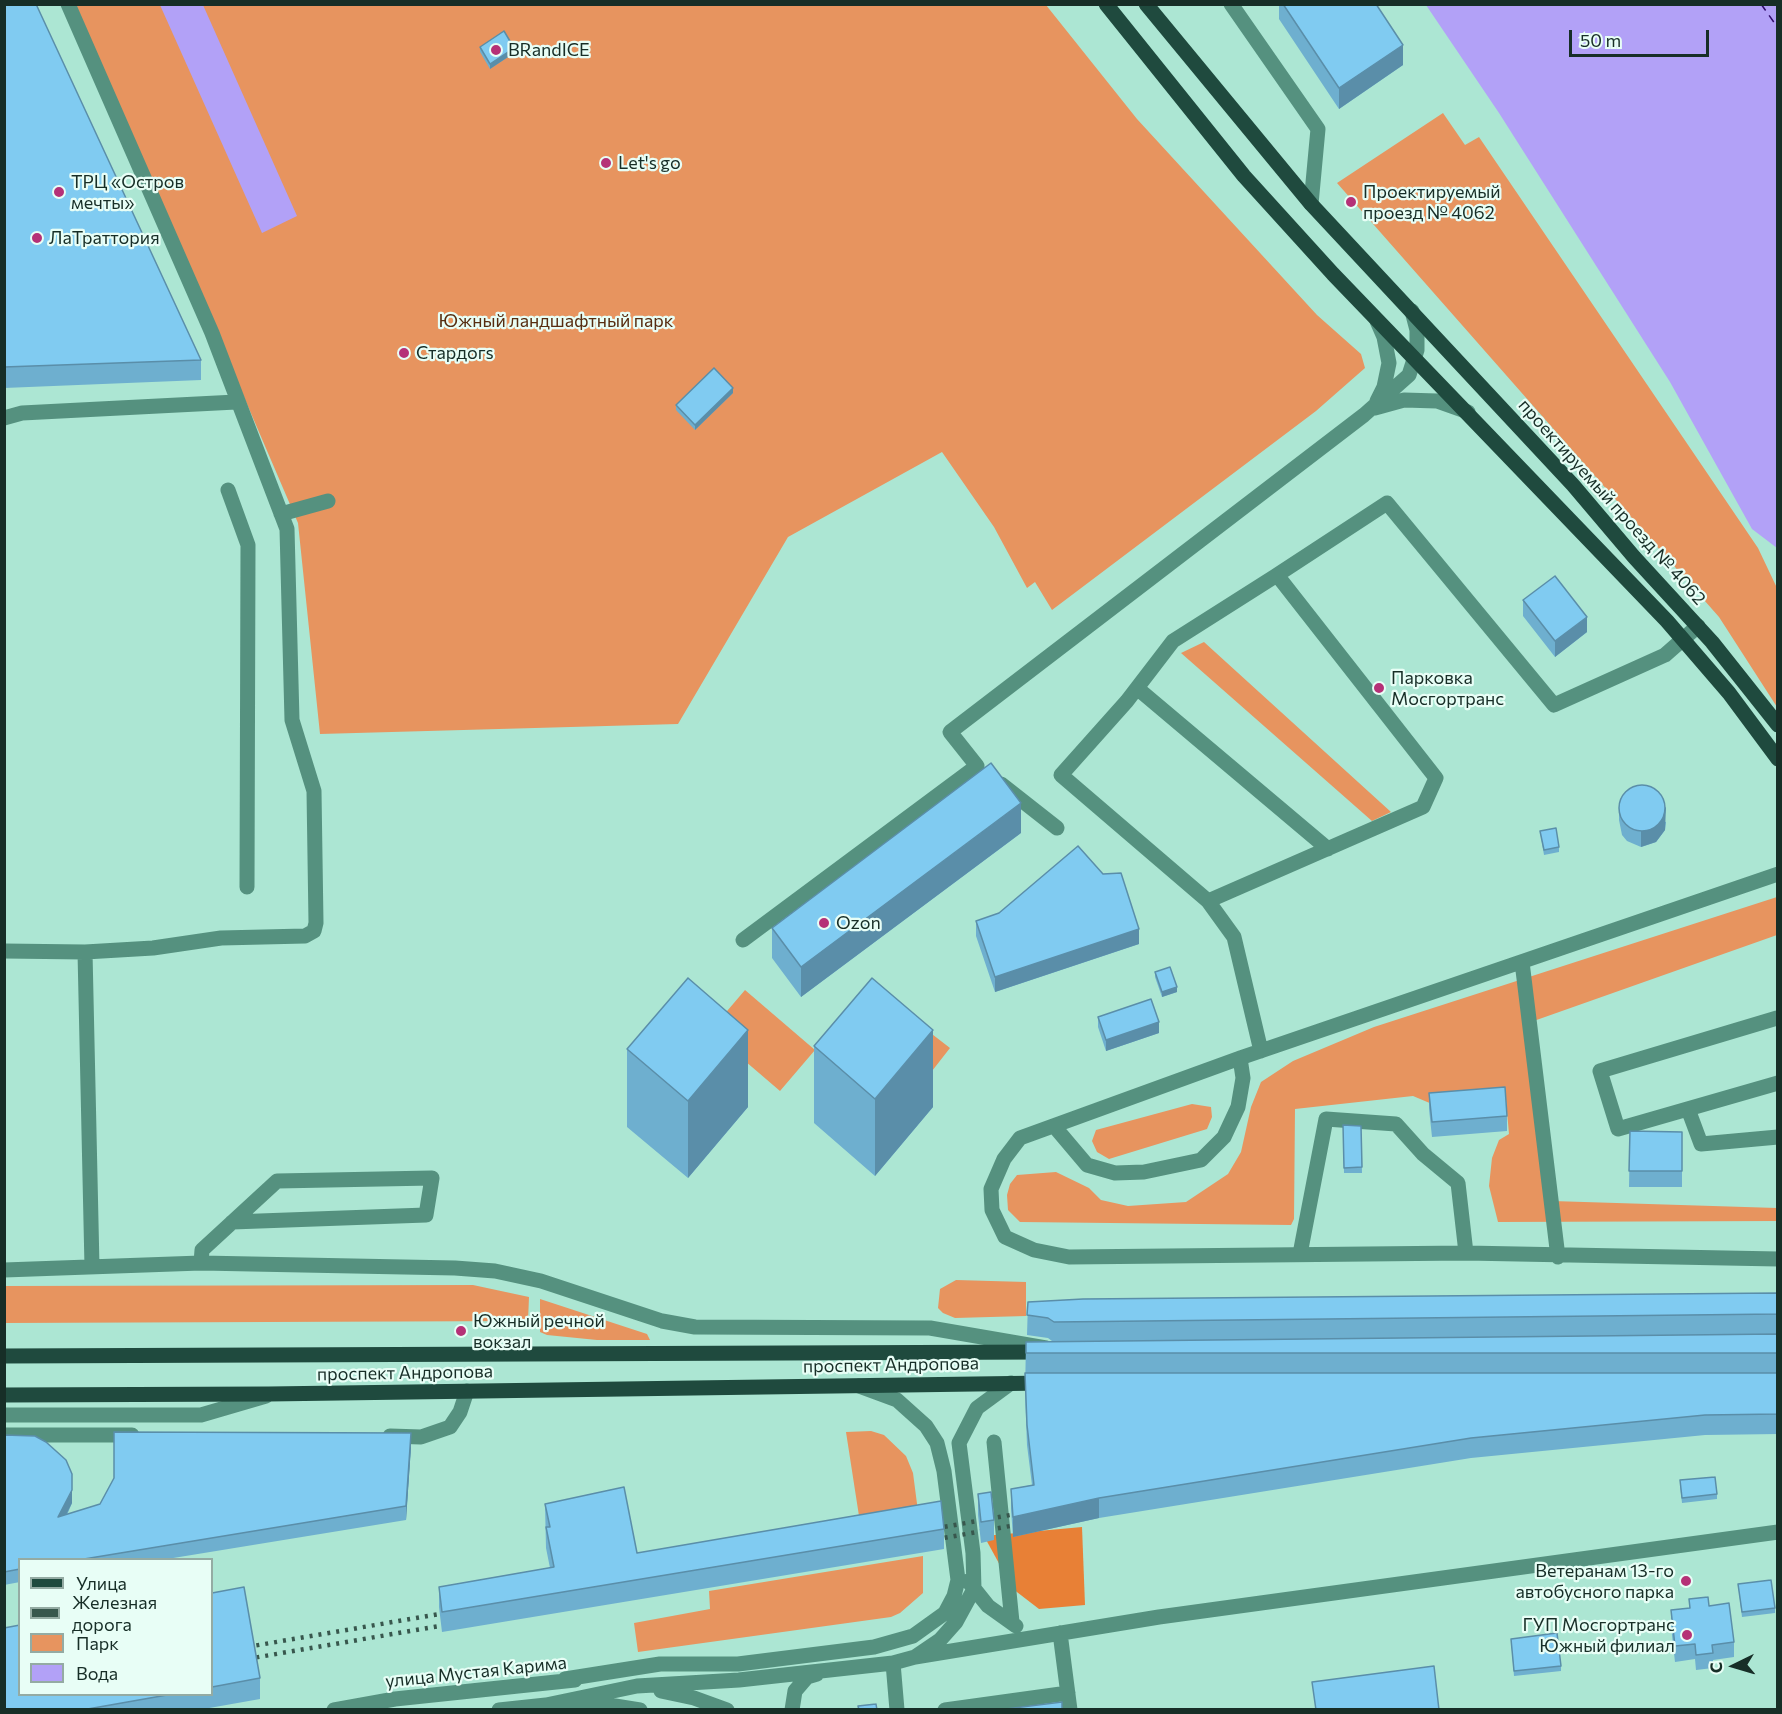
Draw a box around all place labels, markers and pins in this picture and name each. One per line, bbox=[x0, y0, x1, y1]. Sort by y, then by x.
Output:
place label: BRandICE bbox=[508, 39, 590, 61]
marker: BRandICE bbox=[489, 43, 503, 57]
place label: Let's go bbox=[618, 152, 681, 174]
marker: Let's go bbox=[599, 156, 613, 170]
place label: ТРЦ «Остров мечты» bbox=[71, 171, 184, 213]
place label: Проектируемый проезд № 4062 bbox=[1363, 181, 1501, 224]
marker: ТРЦ «Остров мечты» bbox=[52, 185, 66, 199]
marker: Проектируемый проезд № 4062 bbox=[1344, 195, 1358, 209]
place label: ЛаТраттория bbox=[49, 227, 160, 249]
marker: ЛаТраттория bbox=[30, 231, 44, 245]
place label: Стардогs bbox=[416, 342, 494, 364]
marker: Стардогs bbox=[397, 346, 411, 360]
place label: Парковка Мосгортранс bbox=[1391, 667, 1504, 710]
marker: Парковка Мосгортранс bbox=[1372, 681, 1386, 695]
place label: Ozon bbox=[836, 912, 881, 934]
marker: Ozon bbox=[817, 916, 831, 930]
place label: Южный речной вокзал bbox=[473, 1310, 605, 1352]
marker: Южный речной вокзал bbox=[454, 1324, 468, 1338]
place label: Ветеранам 13-го автобусного парка bbox=[1515, 1560, 1674, 1602]
marker: Ветеранам 13-го автобусного парка bbox=[1679, 1574, 1693, 1588]
place label: ГУП Мосгортранс Южный филиал bbox=[1523, 1614, 1675, 1656]
marker: ГУП Мосгортранс Южный филиал bbox=[1680, 1628, 1694, 1642]

